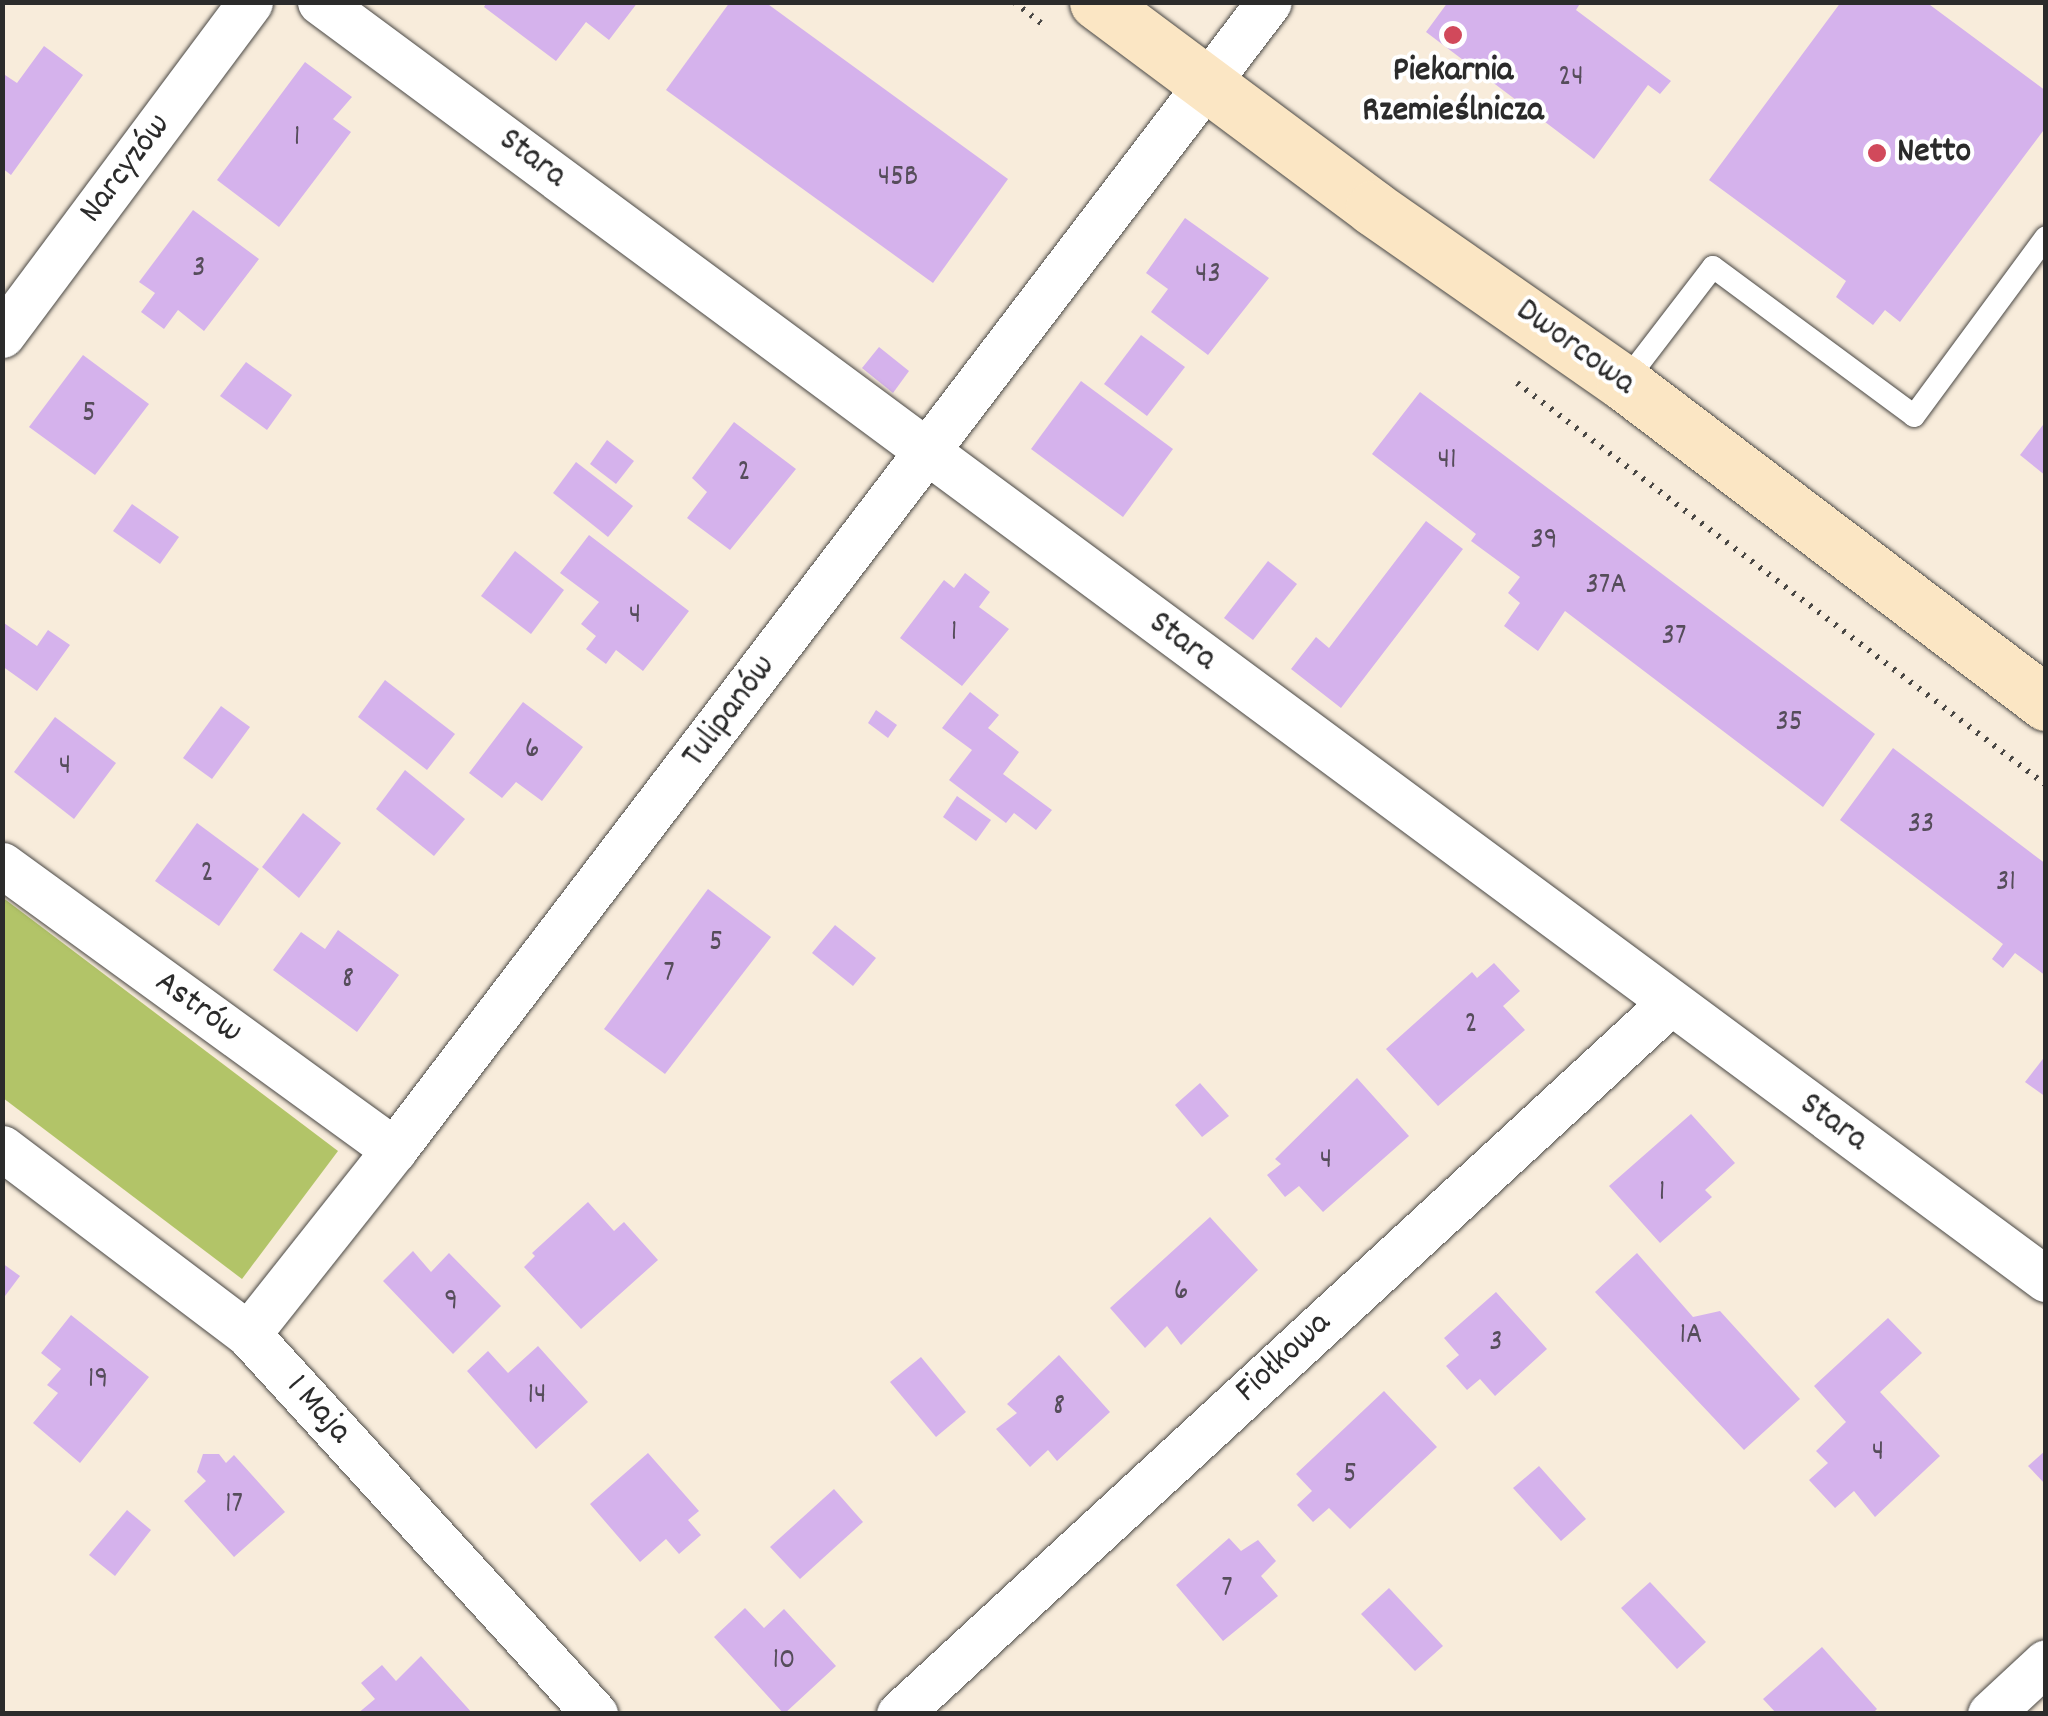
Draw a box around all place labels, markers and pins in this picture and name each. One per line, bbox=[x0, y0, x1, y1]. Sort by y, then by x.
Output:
marker: Piekarnia Rzemieślnicza bbox=[1442, 24, 1464, 46]
place label: Piekarnia Rzemieślnicza bbox=[1362, 51, 1544, 133]
place label: Netto bbox=[1897, 132, 1971, 174]
marker: Netto bbox=[1866, 142, 1888, 164]

